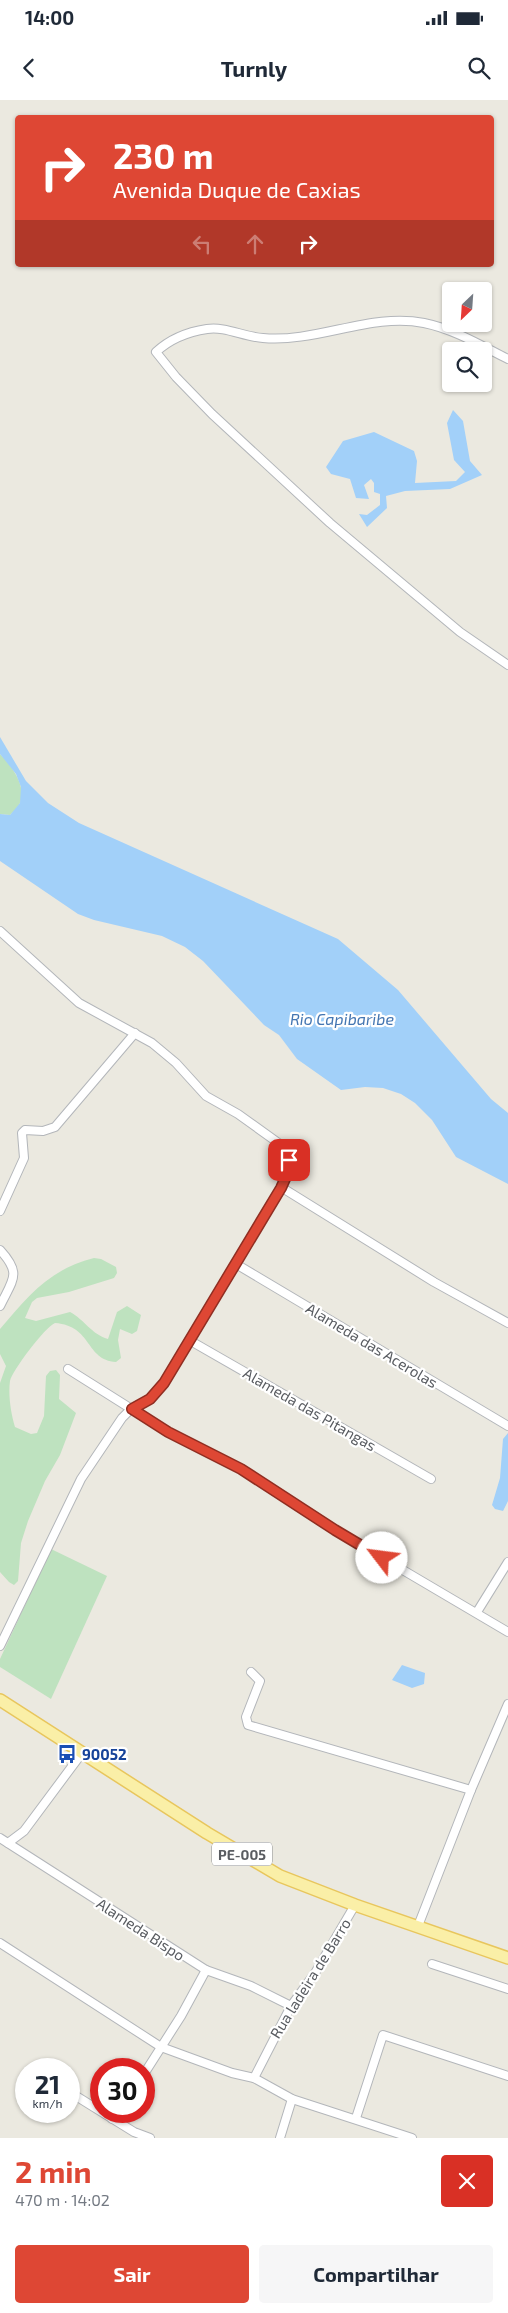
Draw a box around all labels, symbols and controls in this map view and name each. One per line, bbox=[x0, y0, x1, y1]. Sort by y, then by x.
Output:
text: 14:00 bbox=[25, 6, 74, 29]
icon: back bbox=[15, 54, 43, 82]
icon: search bbox=[465, 54, 493, 82]
text: Turnly bbox=[221, 55, 287, 81]
text: 230 m bbox=[113, 134, 214, 176]
icon: right bbox=[30, 135, 95, 200]
text: Avenida Duque de Caxias bbox=[113, 176, 361, 202]
icon: left bbox=[188, 230, 216, 258]
icon: ahead bbox=[241, 230, 269, 258]
icon: right bbox=[294, 230, 322, 258]
north arrow bbox=[442, 282, 492, 332]
map controls bbox=[442, 282, 492, 392]
button: search bbox=[442, 342, 492, 392]
water label: Rio Capibaribe bbox=[290, 1009, 394, 1028]
pin bbox=[268, 1139, 310, 1181]
icon: arrive bbox=[275, 1146, 303, 1174]
street label: Alameda das Acerolas bbox=[303, 1299, 441, 1391]
street label: Alameda das Pitangas bbox=[240, 1364, 380, 1454]
position arrow bbox=[355, 1531, 407, 1583]
bus stop icon: 90052 bbox=[56, 1743, 78, 1765]
place label: 90052 bbox=[82, 1745, 127, 1763]
road number: PE-005 bbox=[212, 1842, 272, 1866]
street label: Alameda Bispo bbox=[94, 1894, 188, 1964]
street label: Rua ladeira de Barro bbox=[266, 1915, 354, 2041]
speed limit sign: 30 bbox=[90, 2058, 155, 2123]
text: 21 bbox=[35, 2069, 60, 2099]
text: km/h bbox=[33, 2096, 62, 2110]
text: 2 min bbox=[15, 2153, 92, 2189]
button: close bbox=[441, 2155, 493, 2207]
text: 470 m · 14:02 bbox=[15, 2190, 110, 2209]
button: Sair bbox=[15, 2245, 249, 2303]
button: Compartilhar bbox=[259, 2245, 493, 2303]

